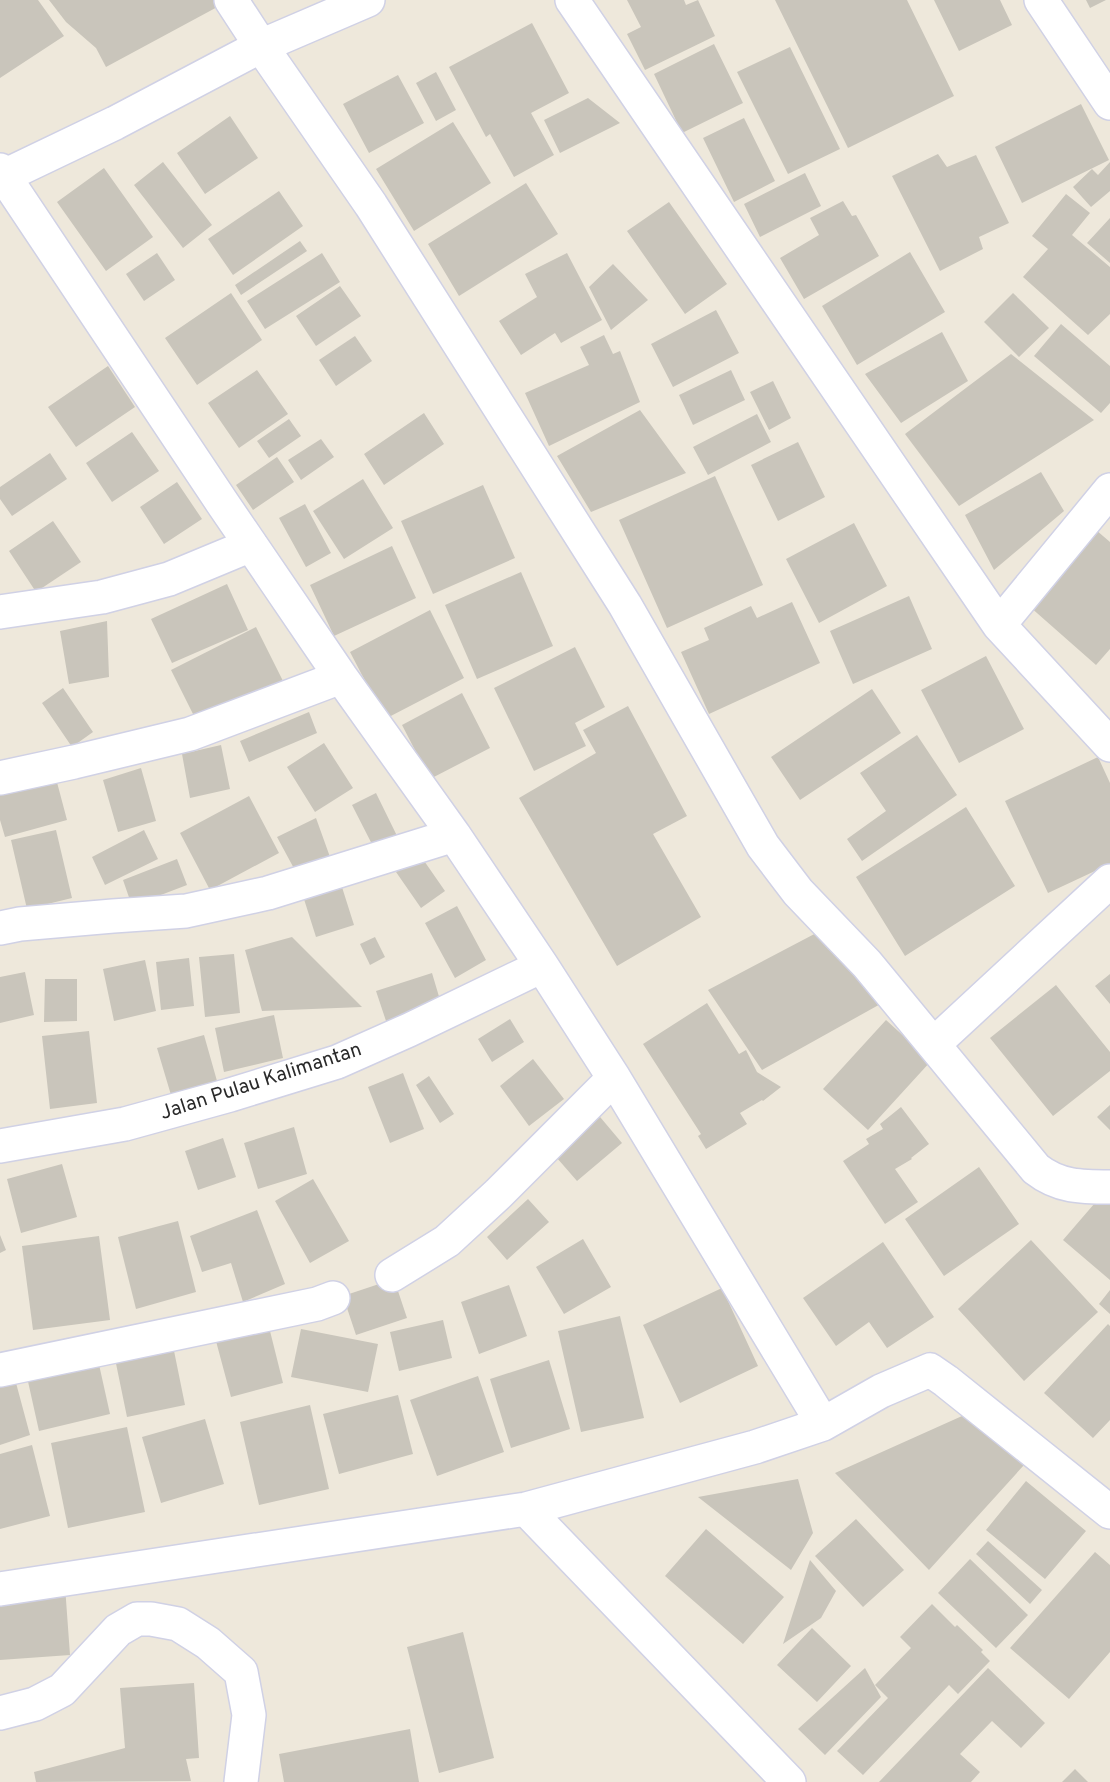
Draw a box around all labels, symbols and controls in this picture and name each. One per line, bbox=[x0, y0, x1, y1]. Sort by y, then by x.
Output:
street label: Jalan Pulau Kalimantan bbox=[157, 1037, 365, 1127]

